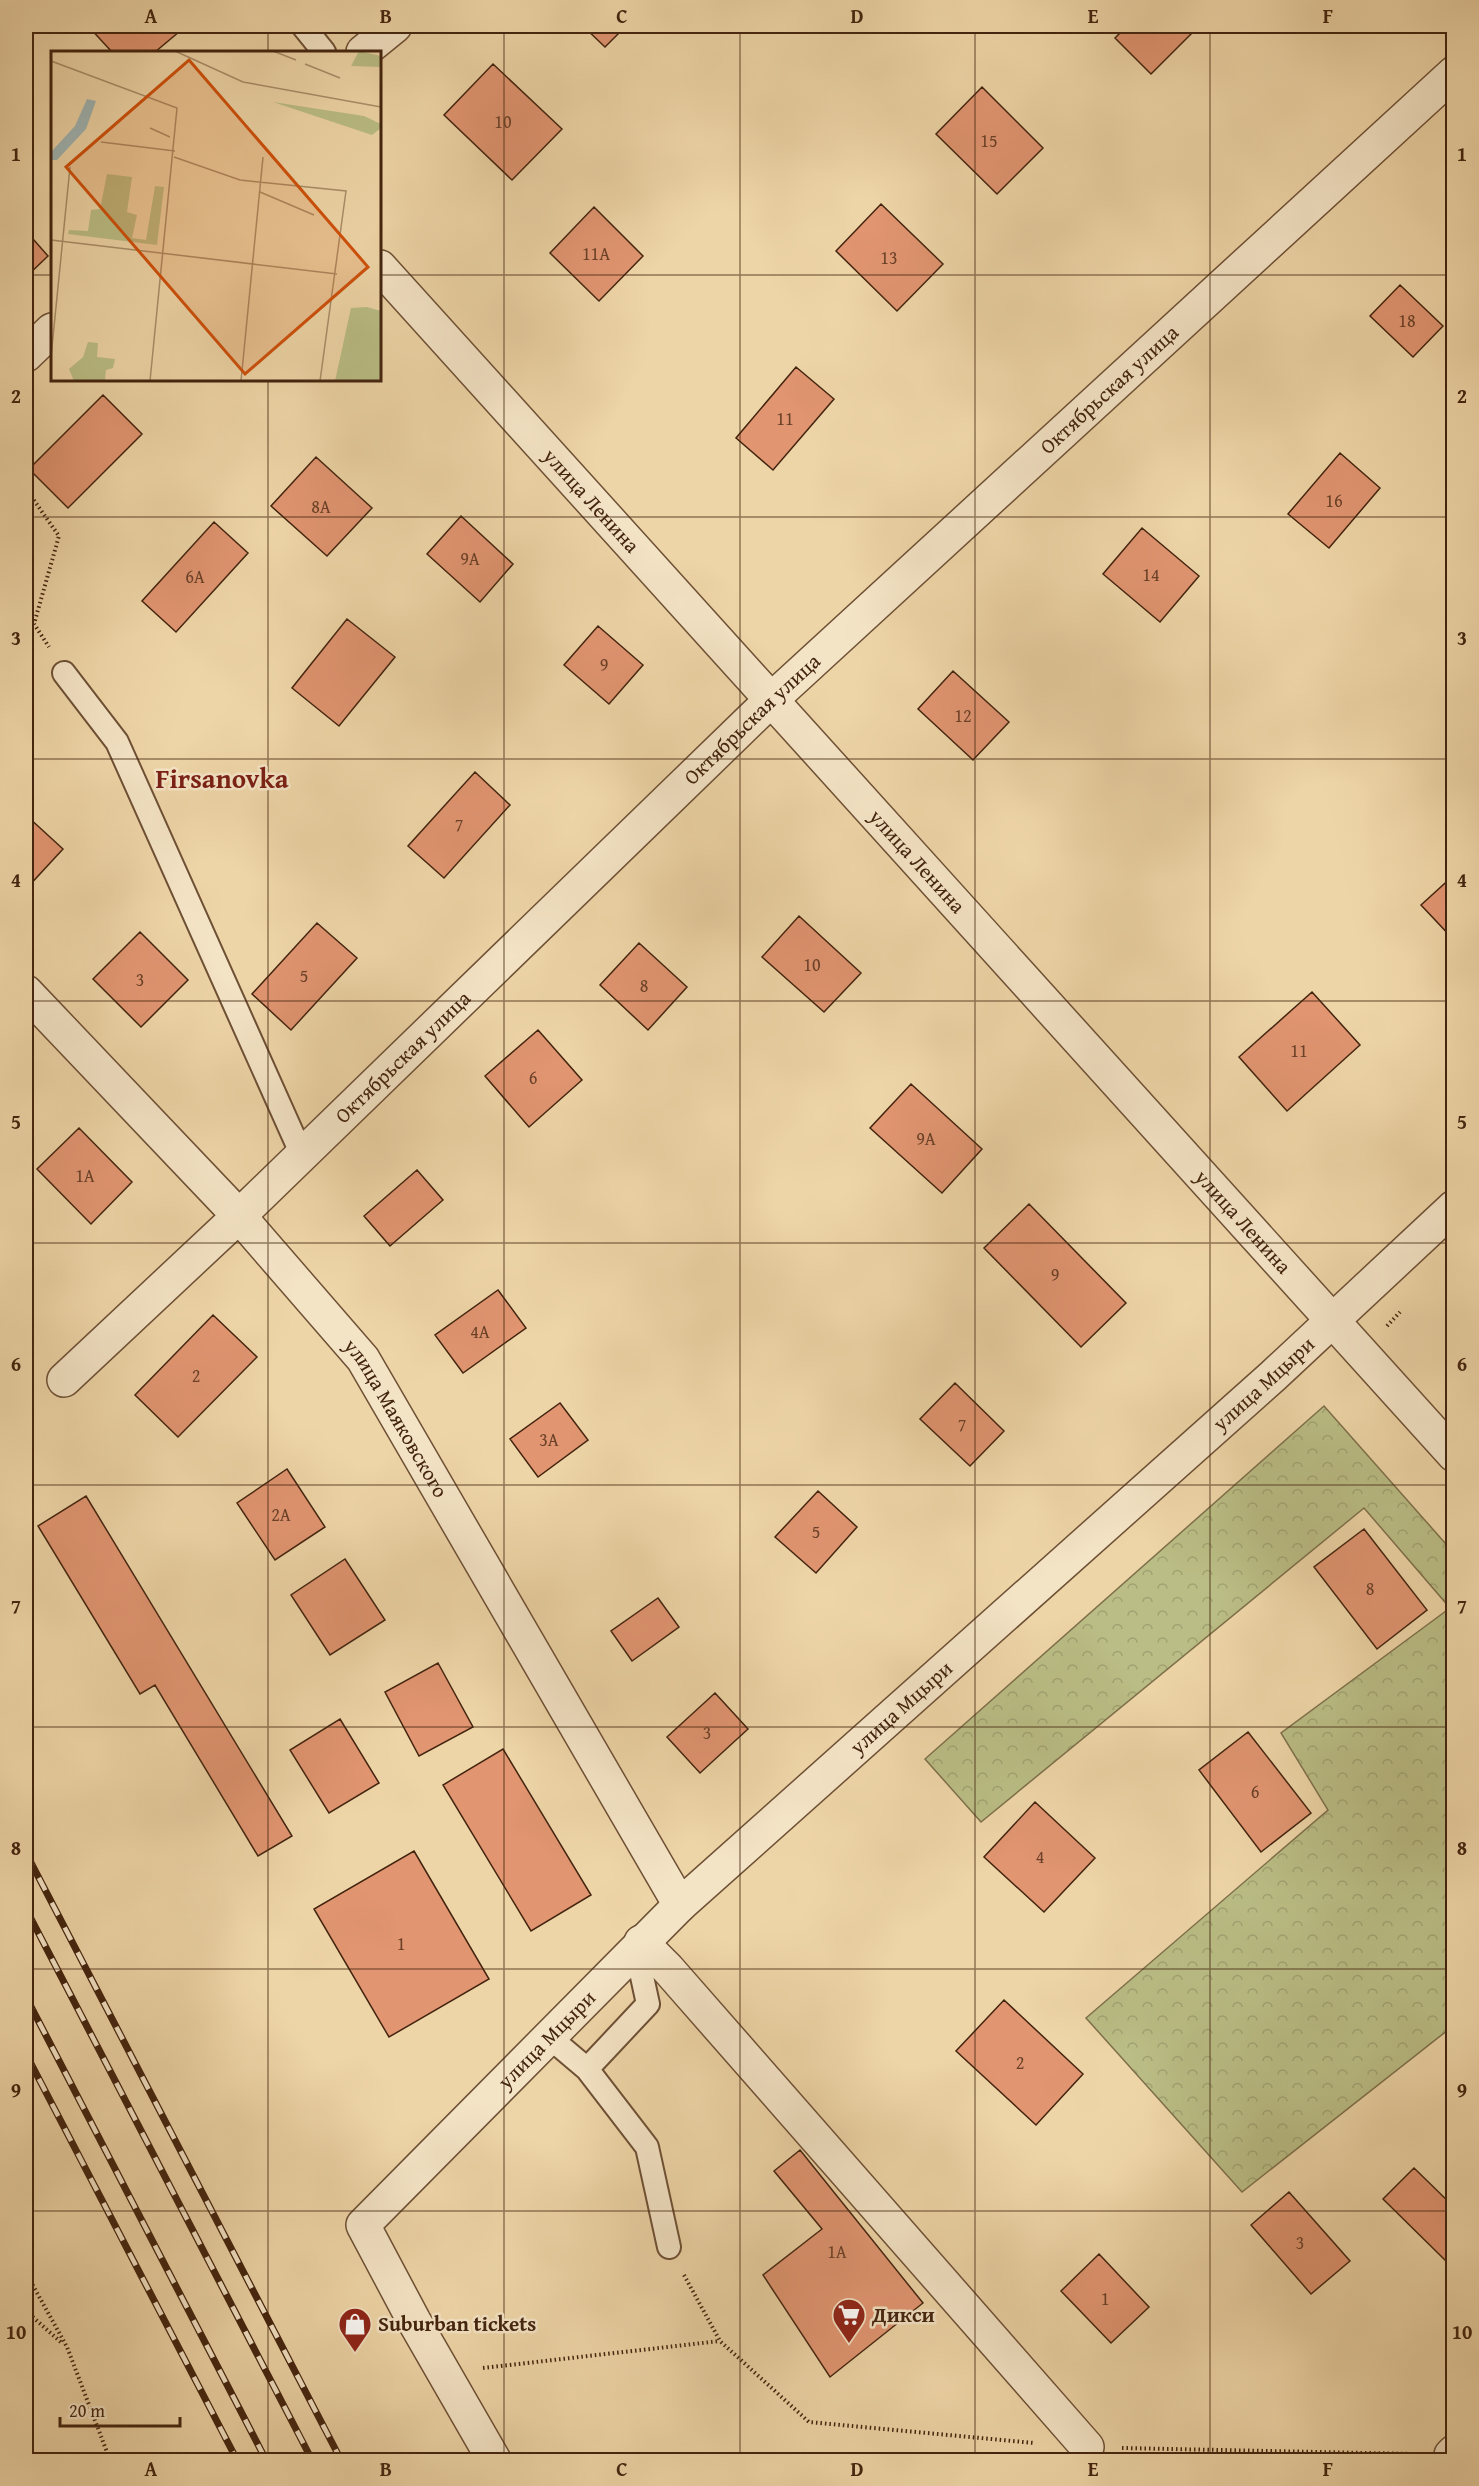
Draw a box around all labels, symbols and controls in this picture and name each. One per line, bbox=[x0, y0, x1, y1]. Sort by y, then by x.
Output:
text: A bbox=[145, 1, 158, 30]
text: B bbox=[380, 1, 392, 30]
text: C bbox=[616, 1, 628, 30]
text: D bbox=[850, 1, 864, 30]
text: E bbox=[1088, 1, 1099, 30]
text: F bbox=[1323, 1, 1333, 30]
inset map bbox=[51, 51, 381, 381]
house number: 10 bbox=[494, 108, 512, 135]
house number: 15 bbox=[980, 127, 998, 154]
text: 1 bbox=[11, 139, 21, 168]
text: 1 bbox=[1457, 139, 1467, 168]
house number: 11А bbox=[582, 240, 610, 267]
house number: 13 bbox=[880, 244, 898, 271]
house number: 18 bbox=[1398, 307, 1416, 334]
street label: Октябрьская улица bbox=[1032, 317, 1185, 461]
text: 2 bbox=[11, 381, 21, 410]
text: 2 bbox=[1457, 381, 1467, 410]
house number: 11 bbox=[776, 405, 794, 432]
street label: улица Ленина bbox=[535, 440, 647, 559]
house number: 16 bbox=[1325, 487, 1343, 514]
house number: 8А bbox=[311, 493, 331, 520]
house number: 9А bbox=[460, 545, 480, 572]
house number: 14 bbox=[1142, 561, 1160, 588]
house number: 6А bbox=[185, 563, 205, 590]
text: 3 bbox=[11, 623, 21, 652]
text: 3 bbox=[1457, 623, 1467, 652]
street label: Октябрьская улица bbox=[676, 646, 827, 792]
house number: 9 bbox=[600, 651, 608, 678]
house number: 12 bbox=[954, 702, 972, 729]
district label: Firsanovka bbox=[156, 758, 289, 798]
street label: улица Ленина bbox=[861, 801, 973, 920]
house number: 7 bbox=[455, 811, 463, 838]
text: 4 bbox=[11, 865, 21, 894]
text: 4 bbox=[1457, 865, 1467, 894]
house number: 10 bbox=[803, 951, 821, 978]
house number: 5 bbox=[300, 962, 308, 989]
house number: 3 bbox=[136, 966, 144, 993]
house number: 8 bbox=[640, 972, 648, 999]
street label: Октябрьская улица bbox=[327, 983, 477, 1130]
house number: 11 bbox=[1290, 1037, 1308, 1064]
house number: 6 bbox=[529, 1064, 537, 1091]
text: 5 bbox=[11, 1107, 21, 1136]
text: 5 bbox=[1457, 1107, 1467, 1136]
house number: 9А bbox=[916, 1125, 936, 1152]
street label: улица Ленина bbox=[1187, 1161, 1299, 1281]
house number: 1А bbox=[75, 1162, 95, 1189]
house number: 9 bbox=[1051, 1261, 1059, 1288]
house number: 4А bbox=[470, 1318, 490, 1345]
street label: улица Мцыри bbox=[1205, 1329, 1321, 1439]
street label: улица Маяковского bbox=[336, 1330, 456, 1503]
text: 6 bbox=[11, 1349, 21, 1378]
text: 6 bbox=[1457, 1349, 1467, 1378]
house number: 2 bbox=[192, 1362, 200, 1389]
house number: 7 bbox=[958, 1411, 966, 1438]
house number: 3А bbox=[539, 1426, 559, 1453]
house number: 2А bbox=[271, 1501, 291, 1528]
house number: 5 bbox=[812, 1518, 820, 1545]
house number: 8 bbox=[1366, 1575, 1374, 1602]
text: 7 bbox=[11, 1591, 21, 1620]
text: 7 bbox=[1457, 1591, 1467, 1620]
street label: улица Мцыри bbox=[842, 1653, 959, 1762]
house number: 3 bbox=[703, 1719, 711, 1746]
house number: 6 bbox=[1251, 1778, 1259, 1805]
text: 8 bbox=[11, 1833, 21, 1862]
text: 8 bbox=[1457, 1833, 1467, 1862]
house number: 4 bbox=[1036, 1843, 1044, 1870]
house number: 1 bbox=[397, 1930, 405, 1957]
street label: улица Мцыри bbox=[489, 1983, 602, 2096]
house number: 2 bbox=[1016, 2049, 1024, 2076]
text: 9 bbox=[11, 2075, 21, 2104]
text: 9 bbox=[1457, 2075, 1467, 2104]
house number: 3 bbox=[1296, 2229, 1304, 2256]
house number: 1А bbox=[827, 2238, 847, 2265]
house number: 1 bbox=[1101, 2285, 1109, 2312]
supermarket icon: Дикси bbox=[831, 2297, 867, 2344]
place label: Дикси bbox=[871, 2299, 935, 2330]
shop icon: Suburban tickets bbox=[337, 2306, 373, 2353]
place label: Suburban tickets bbox=[378, 2308, 536, 2339]
text: 10 bbox=[6, 2317, 26, 2346]
text: 10 bbox=[1452, 2317, 1472, 2346]
scale bar bbox=[60, 2390, 180, 2428]
text: 20 m bbox=[69, 2397, 105, 2424]
text: A bbox=[145, 2454, 158, 2483]
text: B bbox=[380, 2454, 392, 2483]
text: C bbox=[616, 2454, 628, 2483]
text: D bbox=[850, 2454, 864, 2483]
text: E bbox=[1088, 2454, 1099, 2483]
text: F bbox=[1323, 2454, 1333, 2483]

